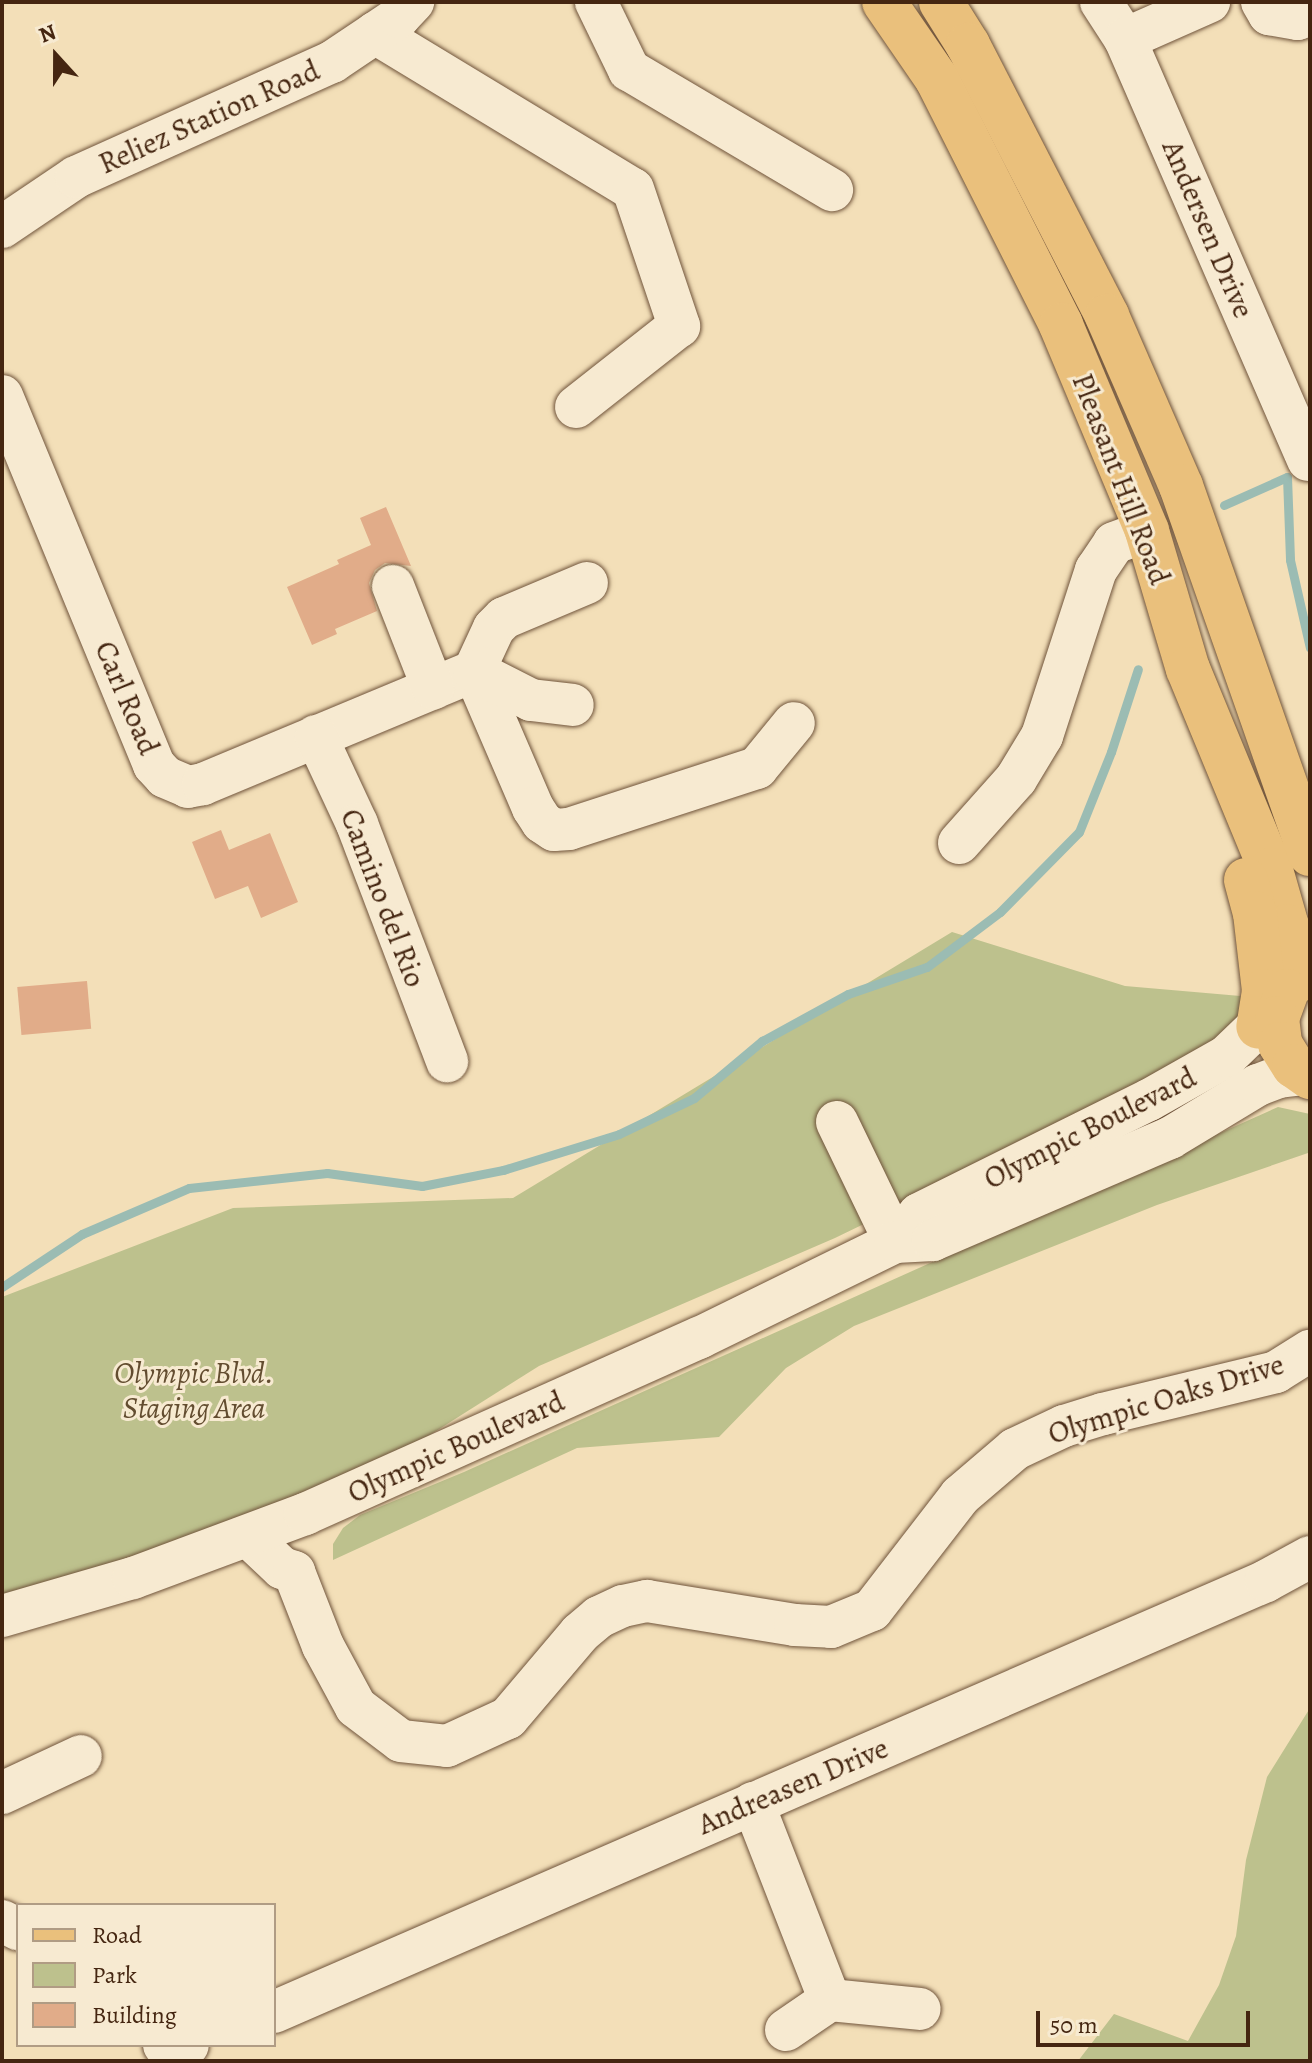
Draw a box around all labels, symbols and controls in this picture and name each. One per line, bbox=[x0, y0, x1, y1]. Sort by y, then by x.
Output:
north arrow bbox=[16, 16, 96, 96]
text: N bbox=[35, 17, 60, 50]
street label: Reliez Station Road bbox=[93, 52, 325, 182]
street label: Andersen Drive bbox=[1154, 135, 1262, 323]
street label: Pleasant Hill Road bbox=[1064, 368, 1178, 590]
street label: Carl Road bbox=[87, 636, 167, 760]
street label: Camino del Rio bbox=[333, 804, 433, 992]
street label: Olympic Boulevard bbox=[978, 1059, 1202, 1197]
street label: Olympic Oaks Drive bbox=[1044, 1346, 1288, 1452]
park label: Olympic Blvd. Staging Area bbox=[114, 1355, 274, 1426]
street label: Olympic Boulevard bbox=[342, 1383, 570, 1511]
street label: Andreasen Drive bbox=[692, 1730, 894, 1842]
legend bbox=[16, 1903, 276, 2047]
text: Road bbox=[92, 1919, 142, 1951]
text: Park bbox=[92, 1959, 137, 1991]
scale bar bbox=[1040, 1995, 1254, 2045]
text: Building bbox=[92, 1999, 177, 2031]
text: 50 m bbox=[1050, 2009, 1098, 2041]

